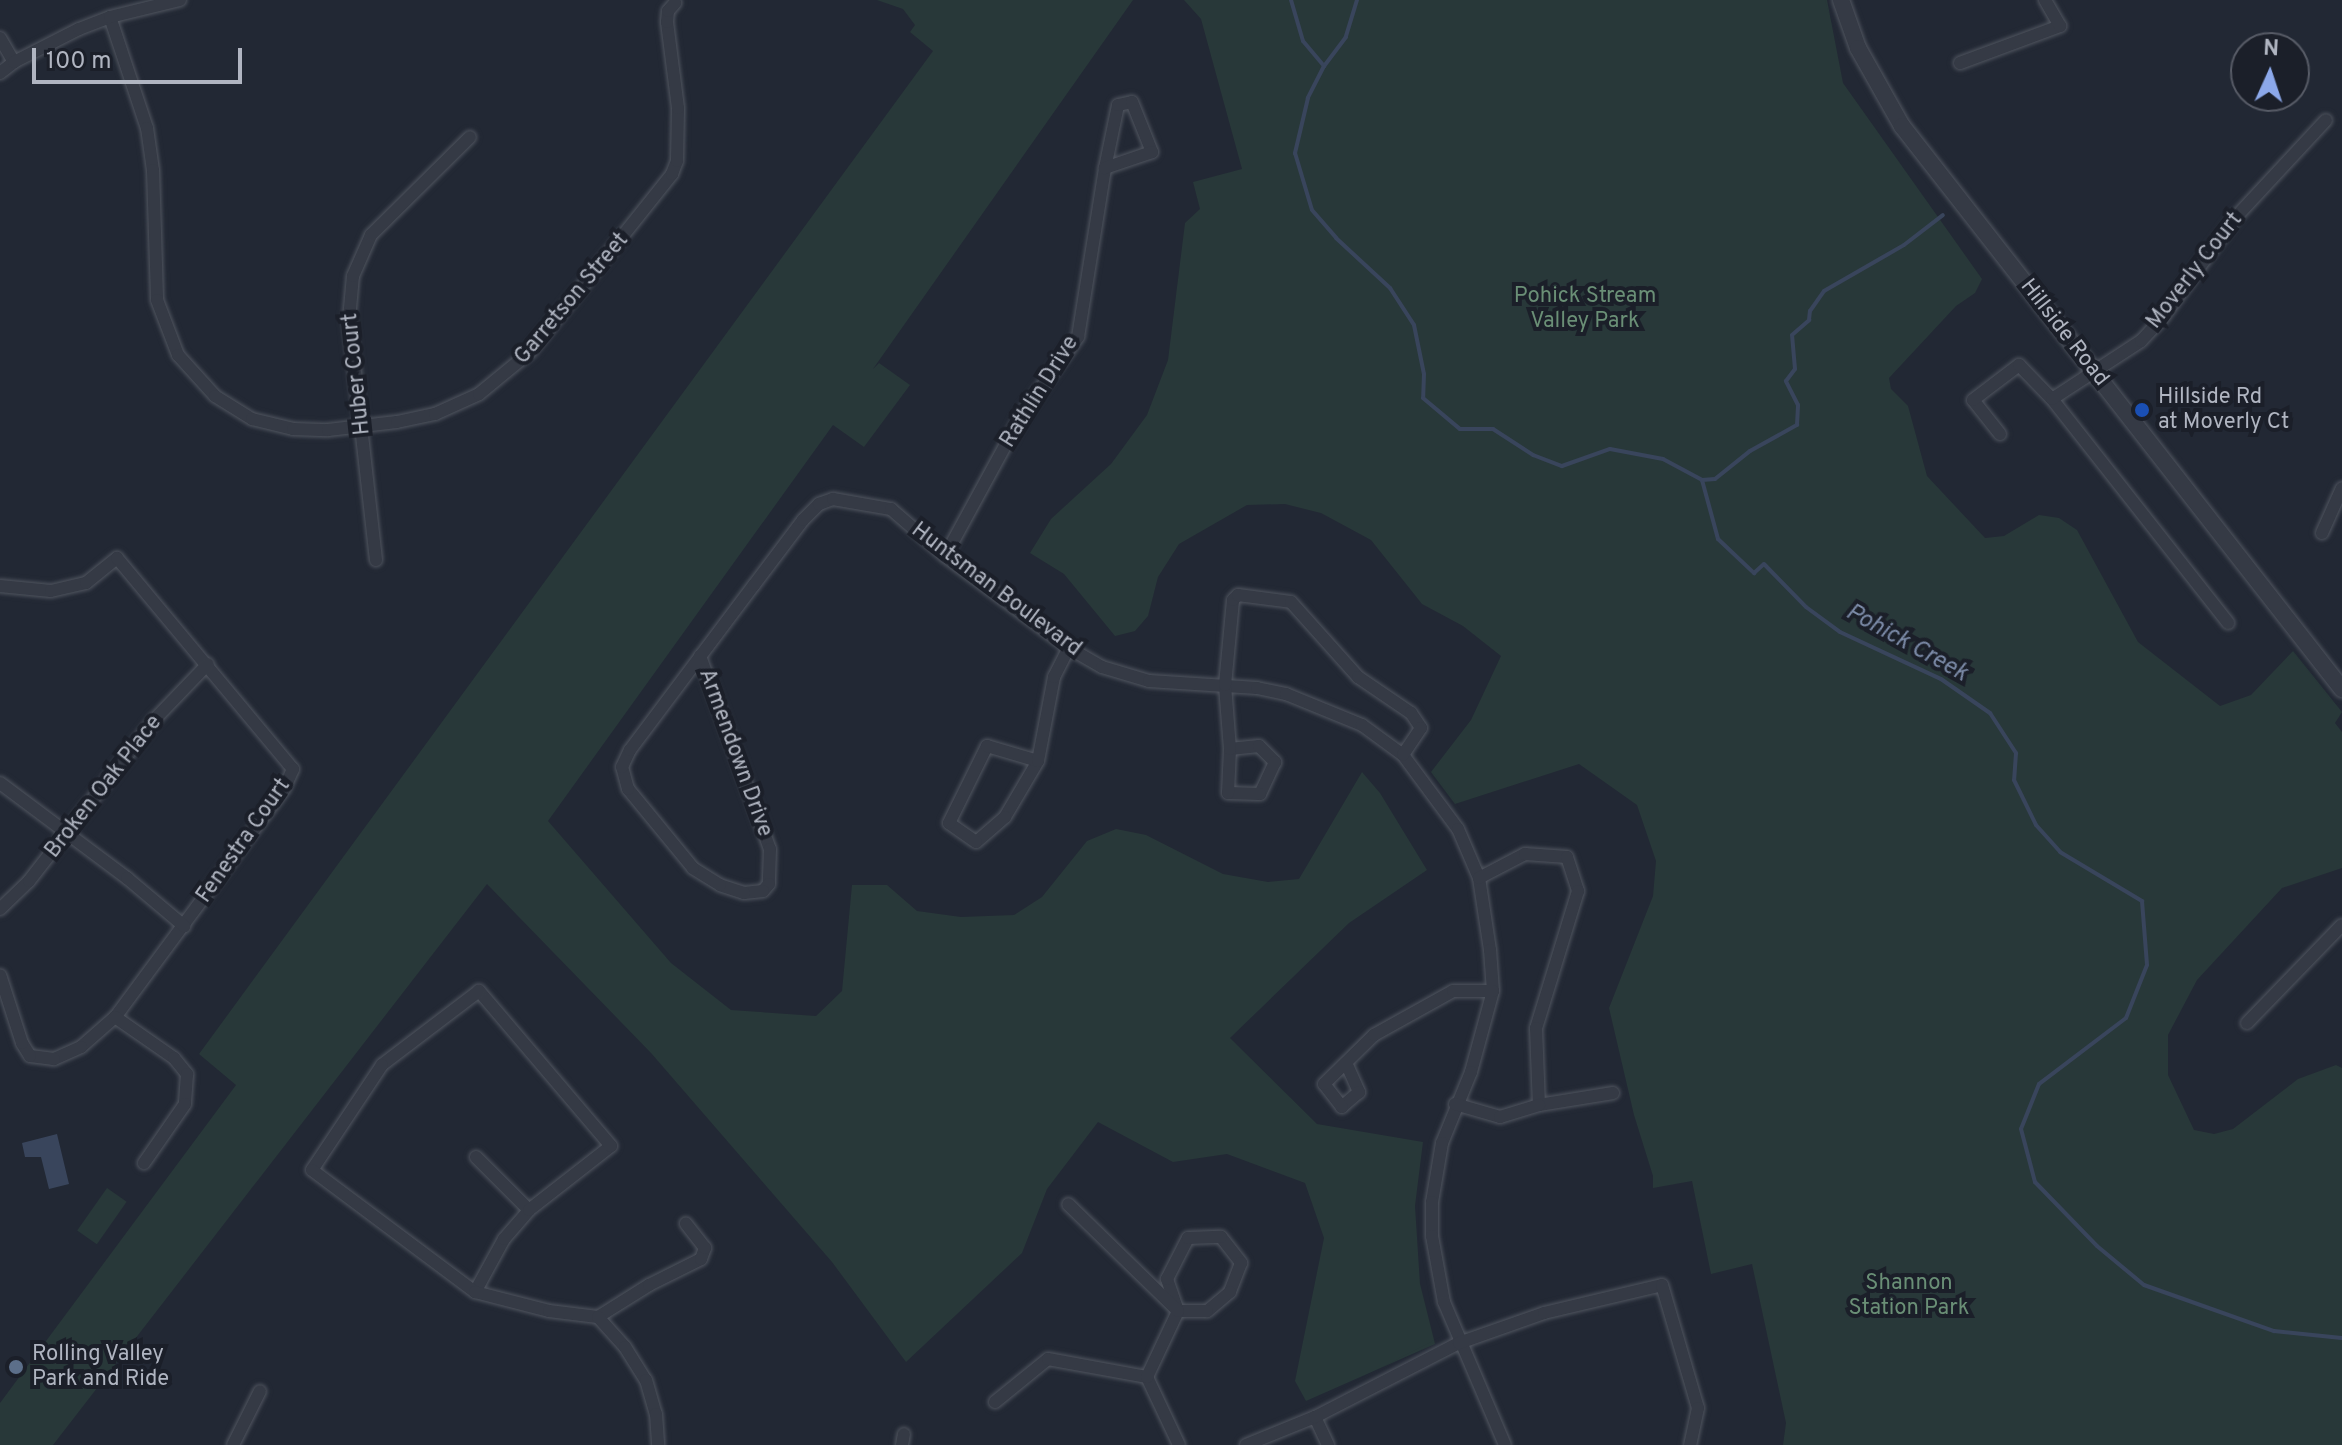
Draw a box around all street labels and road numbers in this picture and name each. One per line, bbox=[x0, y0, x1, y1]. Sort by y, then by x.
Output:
street label: Moverly Court bbox=[2141, 208, 2249, 334]
street label: Garretson Street bbox=[509, 228, 635, 370]
street label: Hillside Road bbox=[2014, 274, 2114, 392]
street label: Huber Court bbox=[337, 312, 377, 436]
street label: Rathlin Drive bbox=[995, 331, 1085, 453]
street label: Huntsman Boulevard bbox=[906, 517, 1086, 663]
street label: Armendown Drive bbox=[692, 665, 778, 841]
street label: Broken Oak Place bbox=[40, 710, 168, 864]
street label: Fenestra Court bbox=[191, 774, 297, 908]

